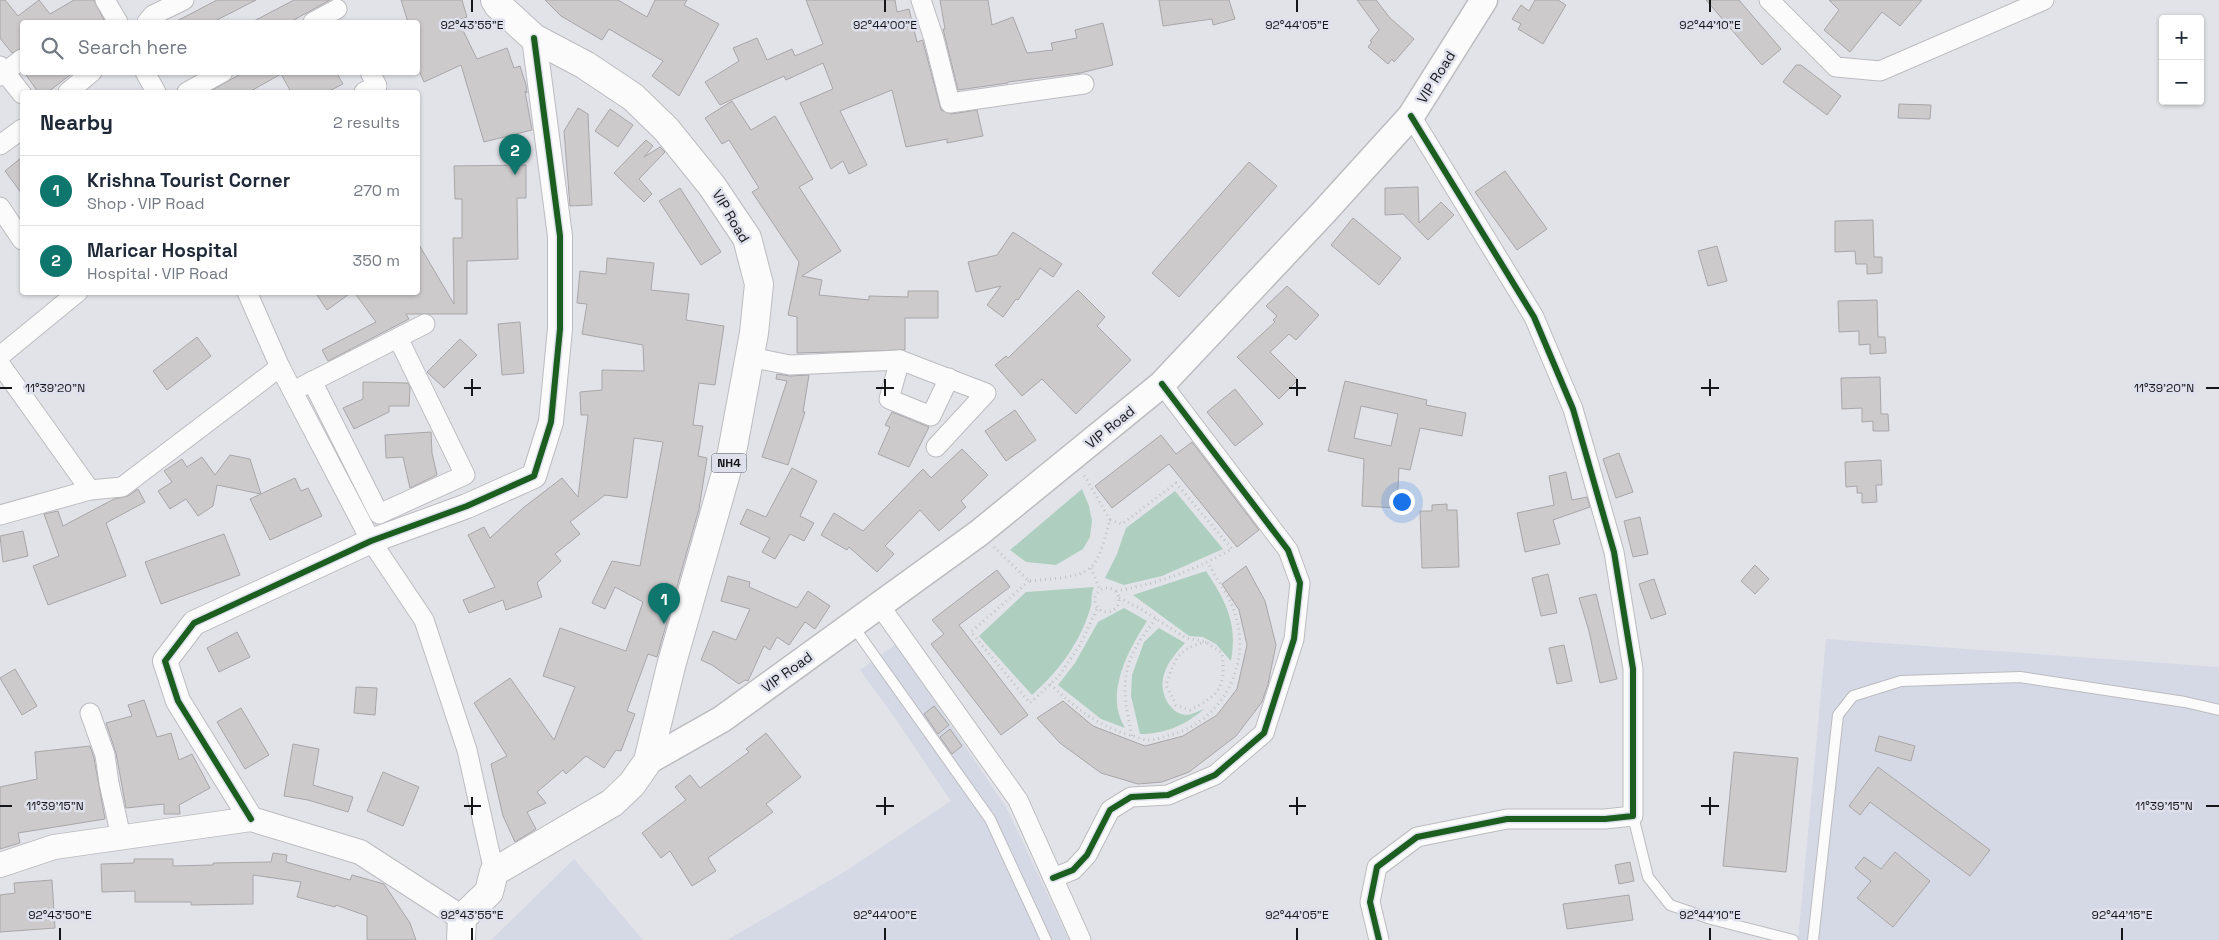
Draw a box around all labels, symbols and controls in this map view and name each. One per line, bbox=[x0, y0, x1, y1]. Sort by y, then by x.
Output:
map controls bbox=[2159, 15, 2204, 105]
button: + bbox=[2159, 15, 2204, 60]
text: 92°43'55"E bbox=[440, 17, 504, 33]
text: 92°44'00"E bbox=[853, 17, 917, 33]
text: 92°44'05"E bbox=[1265, 17, 1329, 33]
text: 92°44'10"E bbox=[1679, 17, 1741, 33]
search box bbox=[20, 20, 420, 75]
icon: search bbox=[38, 34, 66, 62]
text: Search here bbox=[78, 35, 188, 60]
street label: VIP Road bbox=[1413, 47, 1459, 107]
button: − bbox=[2159, 60, 2204, 105]
text: Nearby bbox=[40, 109, 113, 136]
text: 2 results bbox=[333, 112, 400, 133]
pin: 2 bbox=[499, 134, 531, 175]
text: Krishna Tourist Corner bbox=[87, 168, 290, 193]
text: 1 bbox=[52, 180, 60, 201]
text: 270 m bbox=[353, 180, 400, 201]
street label: VIP Road bbox=[708, 186, 754, 246]
text: Shop · VIP Road bbox=[87, 193, 205, 214]
text: Maricar Hospital bbox=[87, 238, 238, 263]
text: 2 bbox=[51, 250, 61, 271]
text: 350 m bbox=[353, 250, 400, 271]
text: Hospital · VIP Road bbox=[87, 263, 228, 284]
text: 11°39'20"N bbox=[25, 380, 85, 396]
text: 11°39'20"N bbox=[2134, 380, 2194, 396]
street label: VIP Road bbox=[1082, 402, 1138, 452]
road number: NH4 bbox=[712, 453, 746, 472]
your location bbox=[1389, 489, 1415, 515]
pin: 1 bbox=[648, 583, 680, 624]
street label: VIP Road bbox=[758, 648, 816, 696]
text: 11°39'15"N bbox=[26, 798, 84, 814]
text: 11°39'15"N bbox=[2135, 798, 2193, 814]
text: 92°43'50"E bbox=[28, 907, 92, 923]
text: 92°43'55"E bbox=[440, 907, 504, 923]
text: 92°44'00"E bbox=[853, 907, 917, 923]
text: 92°44'05"E bbox=[1265, 907, 1329, 923]
text: 92°44'10"E bbox=[1679, 907, 1741, 923]
text: 92°44'15"E bbox=[2092, 907, 2153, 923]

